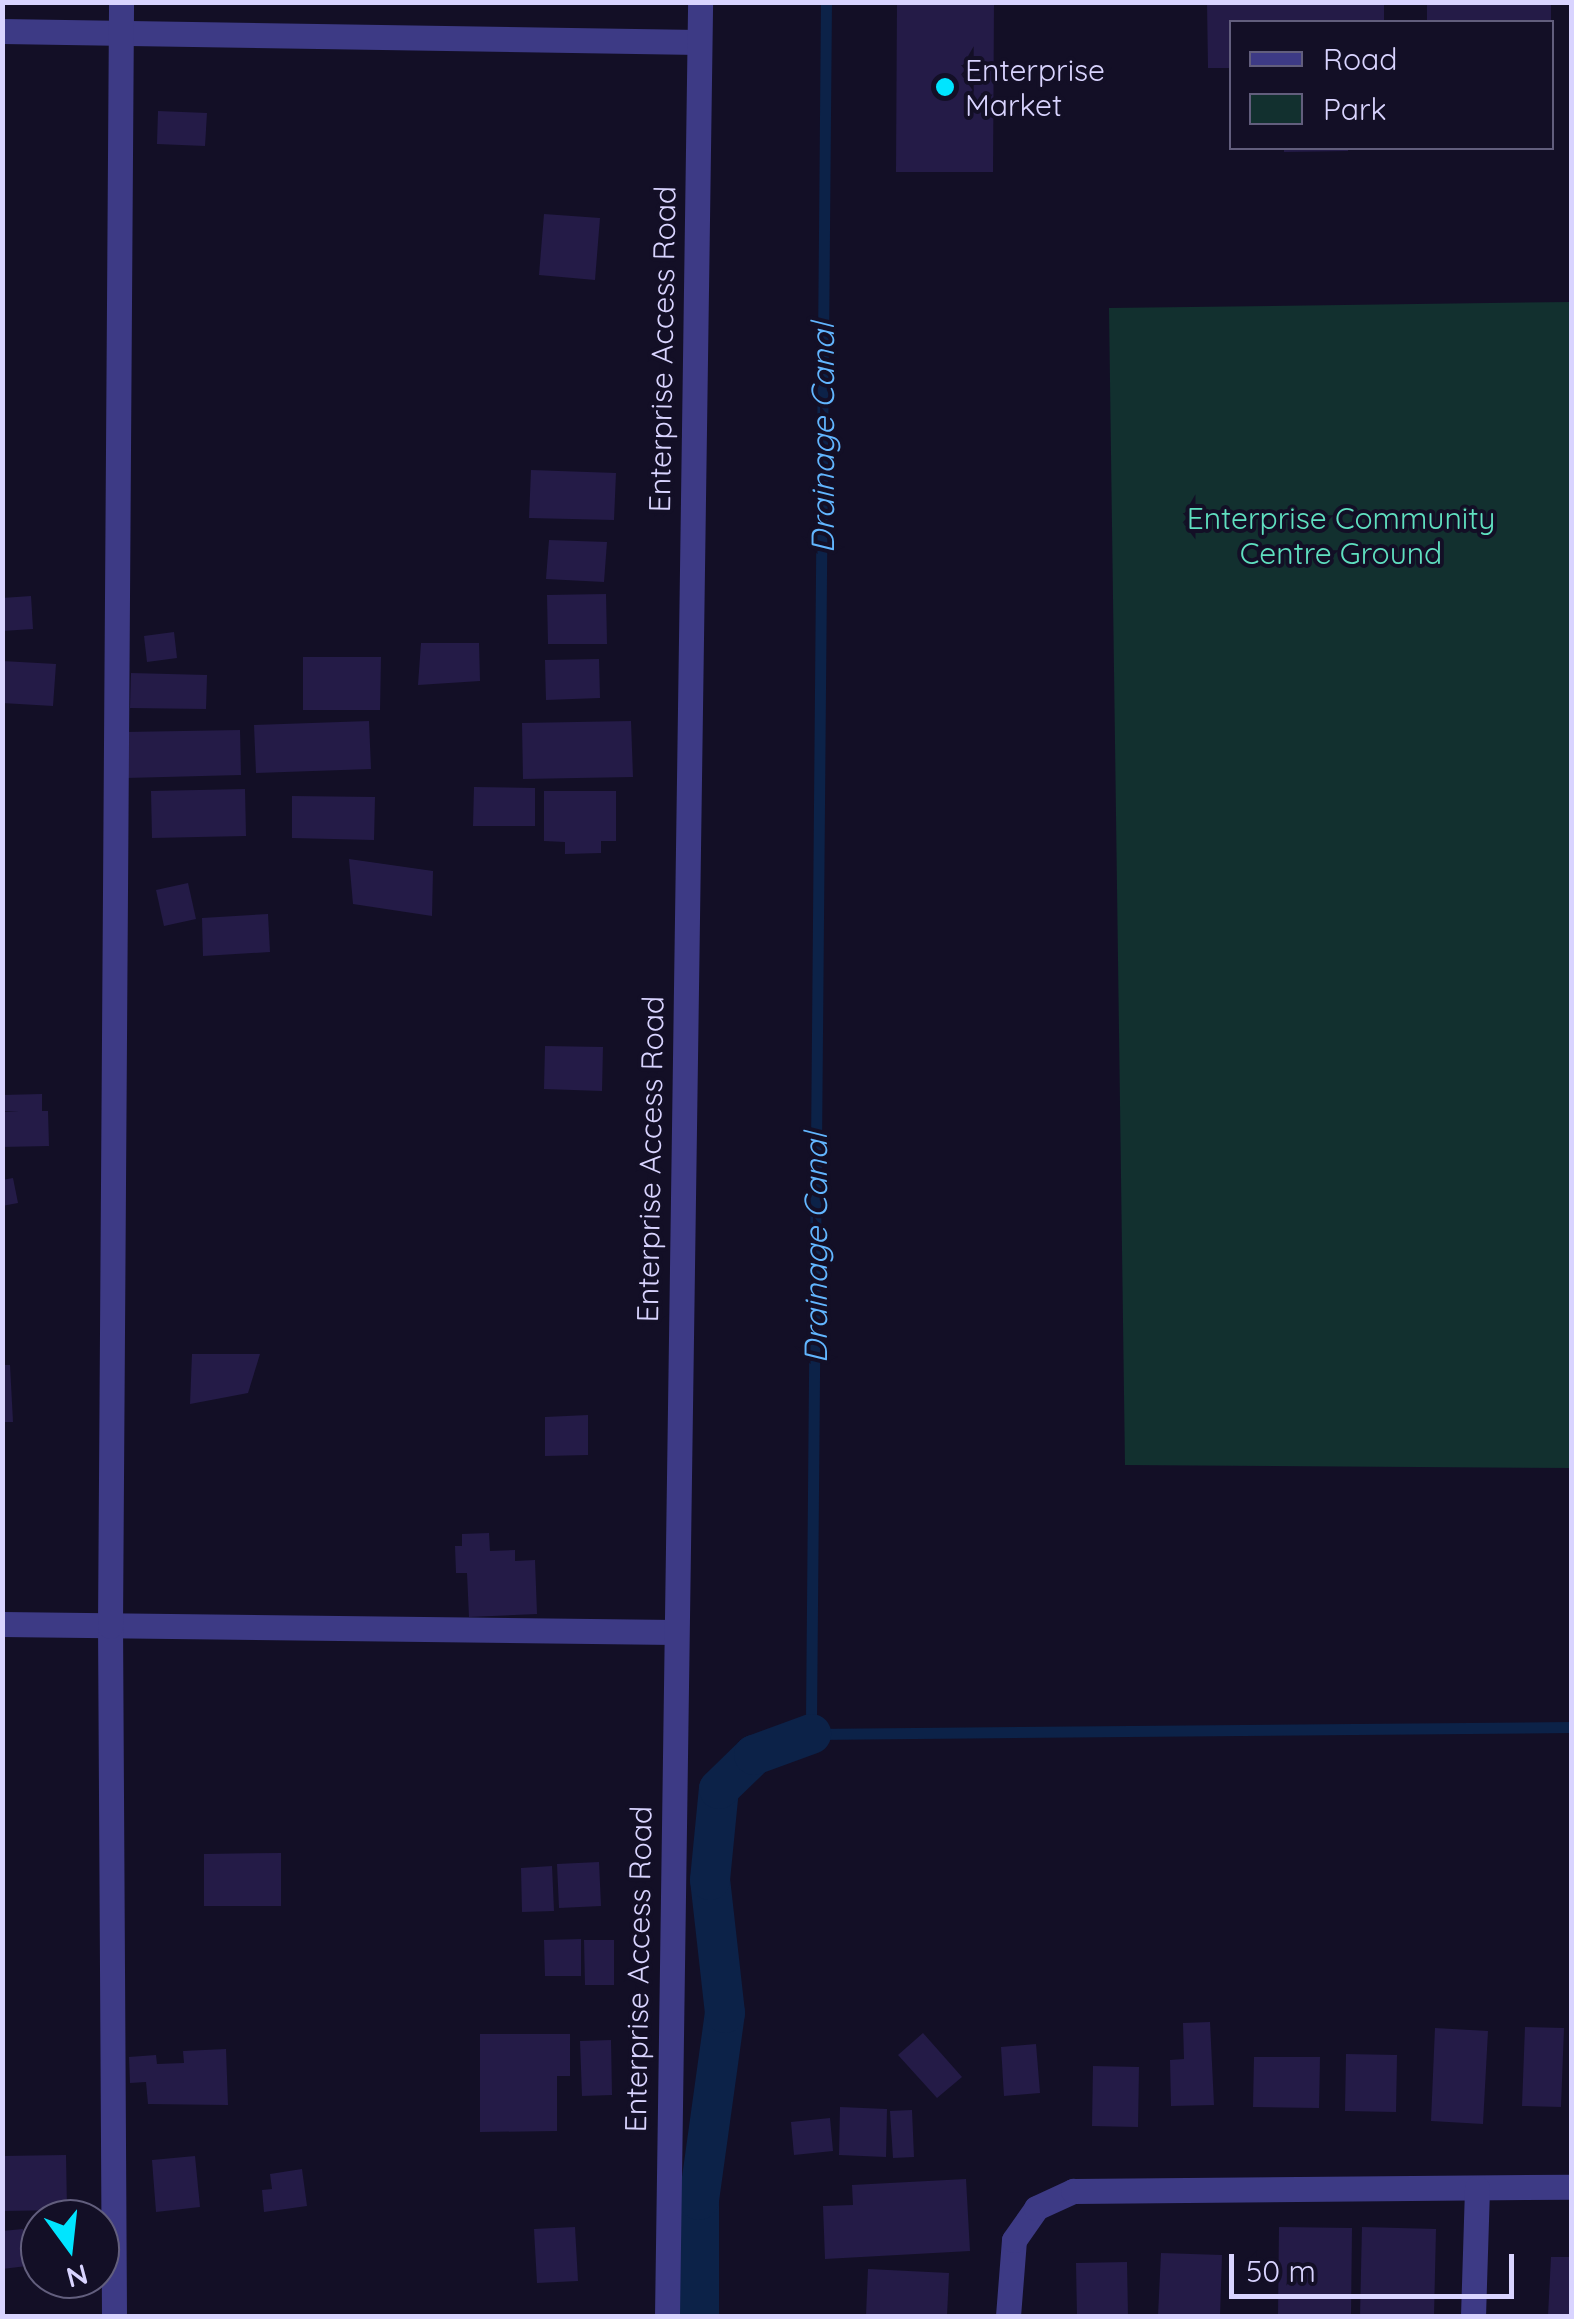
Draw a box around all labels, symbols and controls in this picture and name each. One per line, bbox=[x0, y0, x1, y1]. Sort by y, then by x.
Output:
legend bbox=[1229, 20, 1554, 150]
text: Road bbox=[1323, 40, 1397, 78]
place label: Enterprise Market bbox=[965, 52, 1105, 122]
marker: Enterprise Market bbox=[934, 76, 956, 98]
text: Park bbox=[1323, 90, 1387, 128]
street label: Enterprise Access Road bbox=[641, 185, 683, 513]
water label: Drainage Canal bbox=[803, 323, 841, 553]
park label: Enterprise Community Centre Ground bbox=[1187, 500, 1495, 570]
street label: Enterprise Access Road bbox=[629, 995, 671, 1323]
water label: Drainage Canal bbox=[796, 1133, 834, 1363]
street label: Enterprise Access Road bbox=[617, 1805, 659, 2133]
north arrow bbox=[20, 2199, 120, 2299]
scale bar bbox=[1234, 2234, 1519, 2296]
text: 50 m bbox=[1246, 2252, 1316, 2290]
text: N bbox=[63, 2257, 92, 2296]

